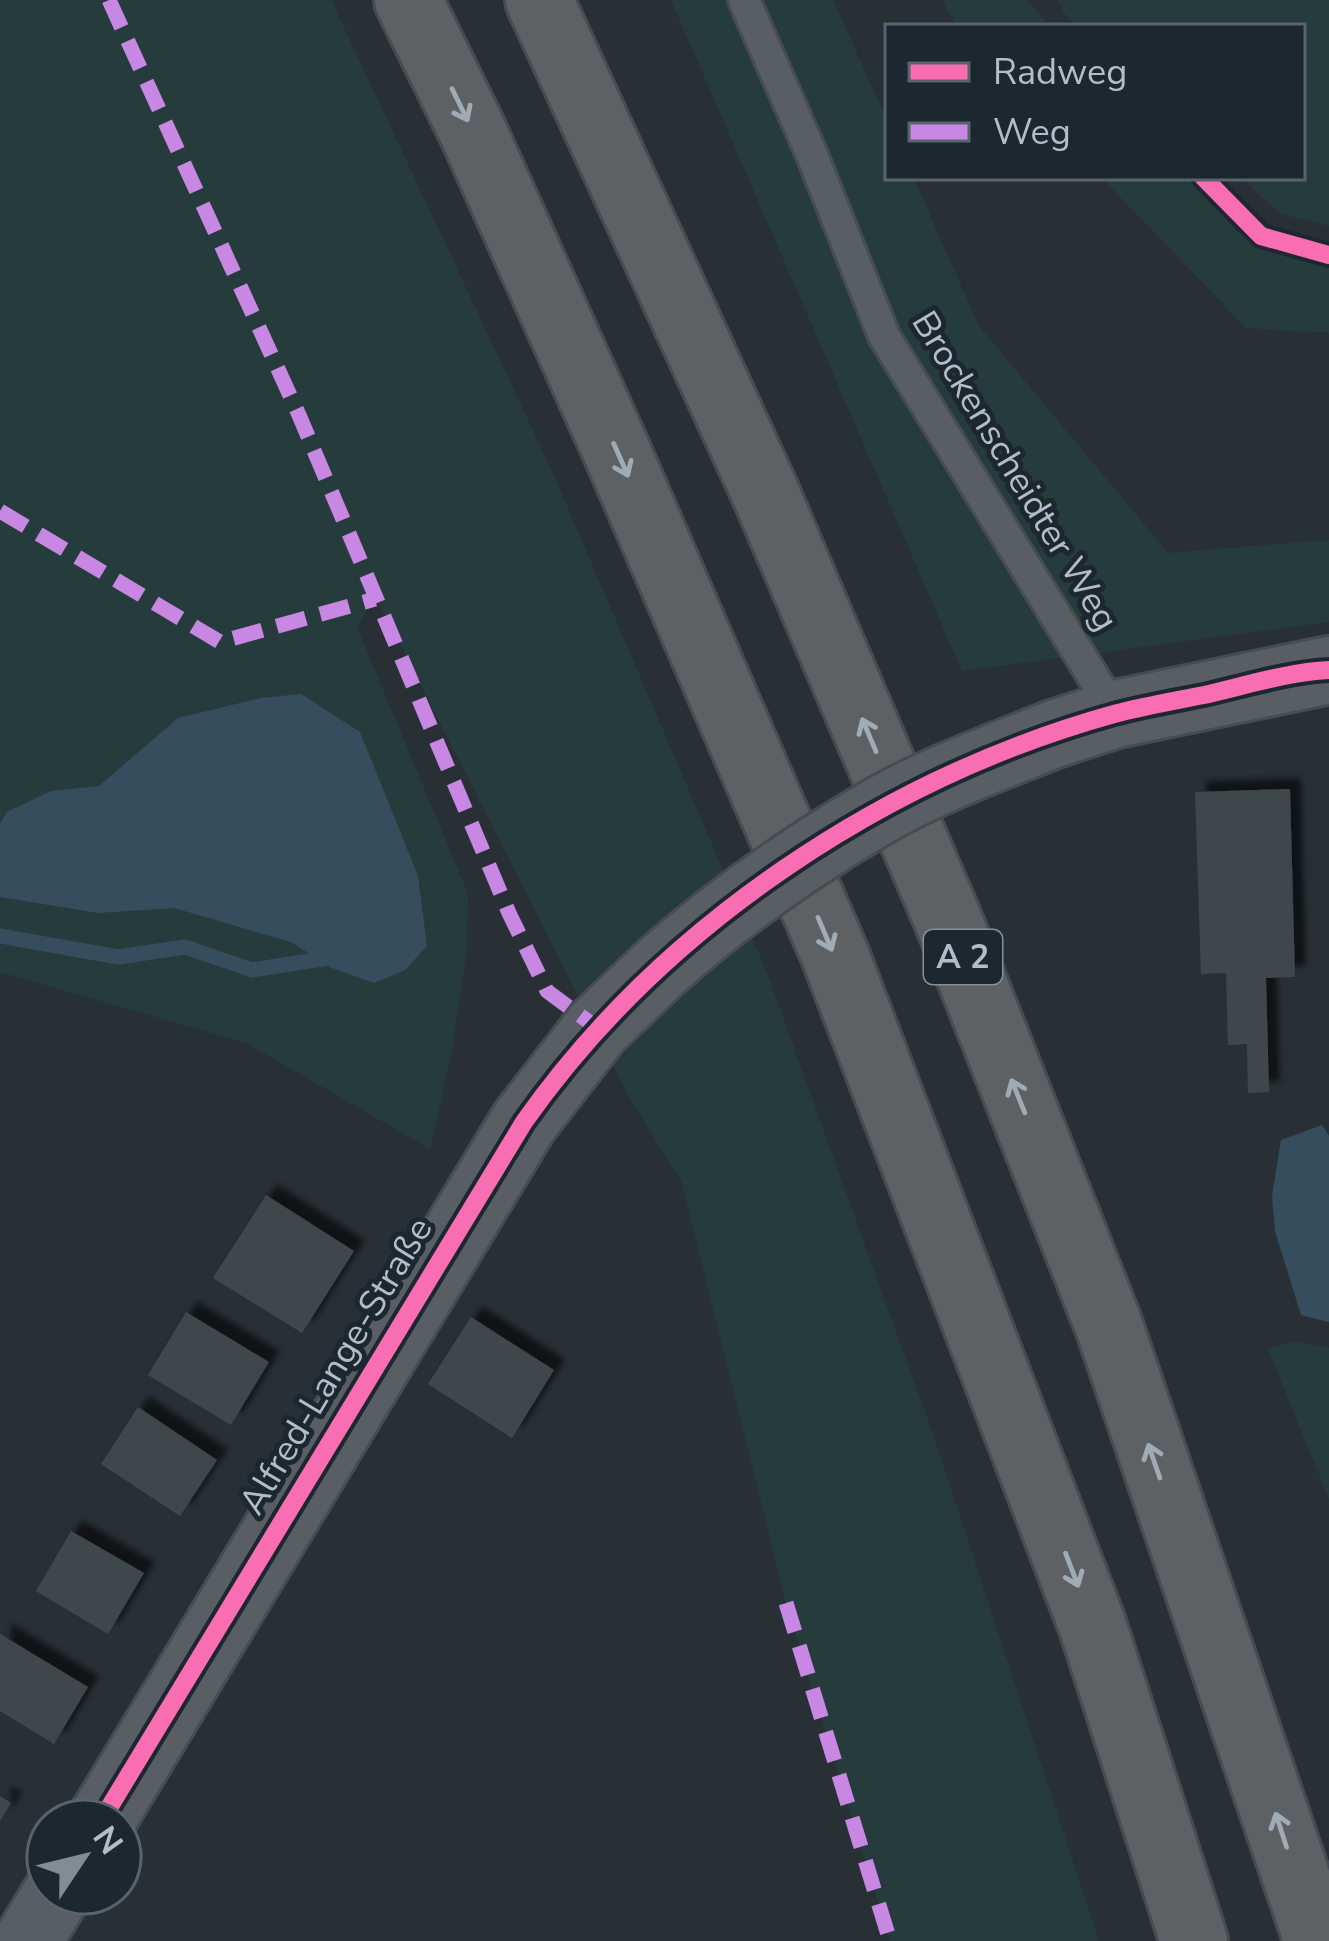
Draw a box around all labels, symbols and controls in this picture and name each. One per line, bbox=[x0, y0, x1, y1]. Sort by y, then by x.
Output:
legend bbox=[885, 24, 1305, 180]
text: Radweg bbox=[993, 48, 1127, 97]
one-way arrow bbox=[449, 87, 472, 122]
text: Weg bbox=[993, 108, 1071, 157]
street label: Brockenscheidter Weg bbox=[900, 302, 1130, 640]
one-way arrow bbox=[611, 441, 633, 477]
one-way arrow bbox=[857, 718, 878, 755]
one-way arrow bbox=[816, 915, 838, 951]
road number: A 2 bbox=[924, 930, 1002, 984]
one-way arrow bbox=[1006, 1078, 1027, 1115]
street label: Alfred-Lange-Straße bbox=[228, 1208, 444, 1524]
one-way arrow bbox=[1142, 1443, 1164, 1481]
one-way arrow bbox=[1062, 1551, 1084, 1588]
north arrow bbox=[24, 1797, 144, 1917]
one-way arrow bbox=[1269, 1812, 1291, 1850]
text: N bbox=[82, 1818, 133, 1864]

